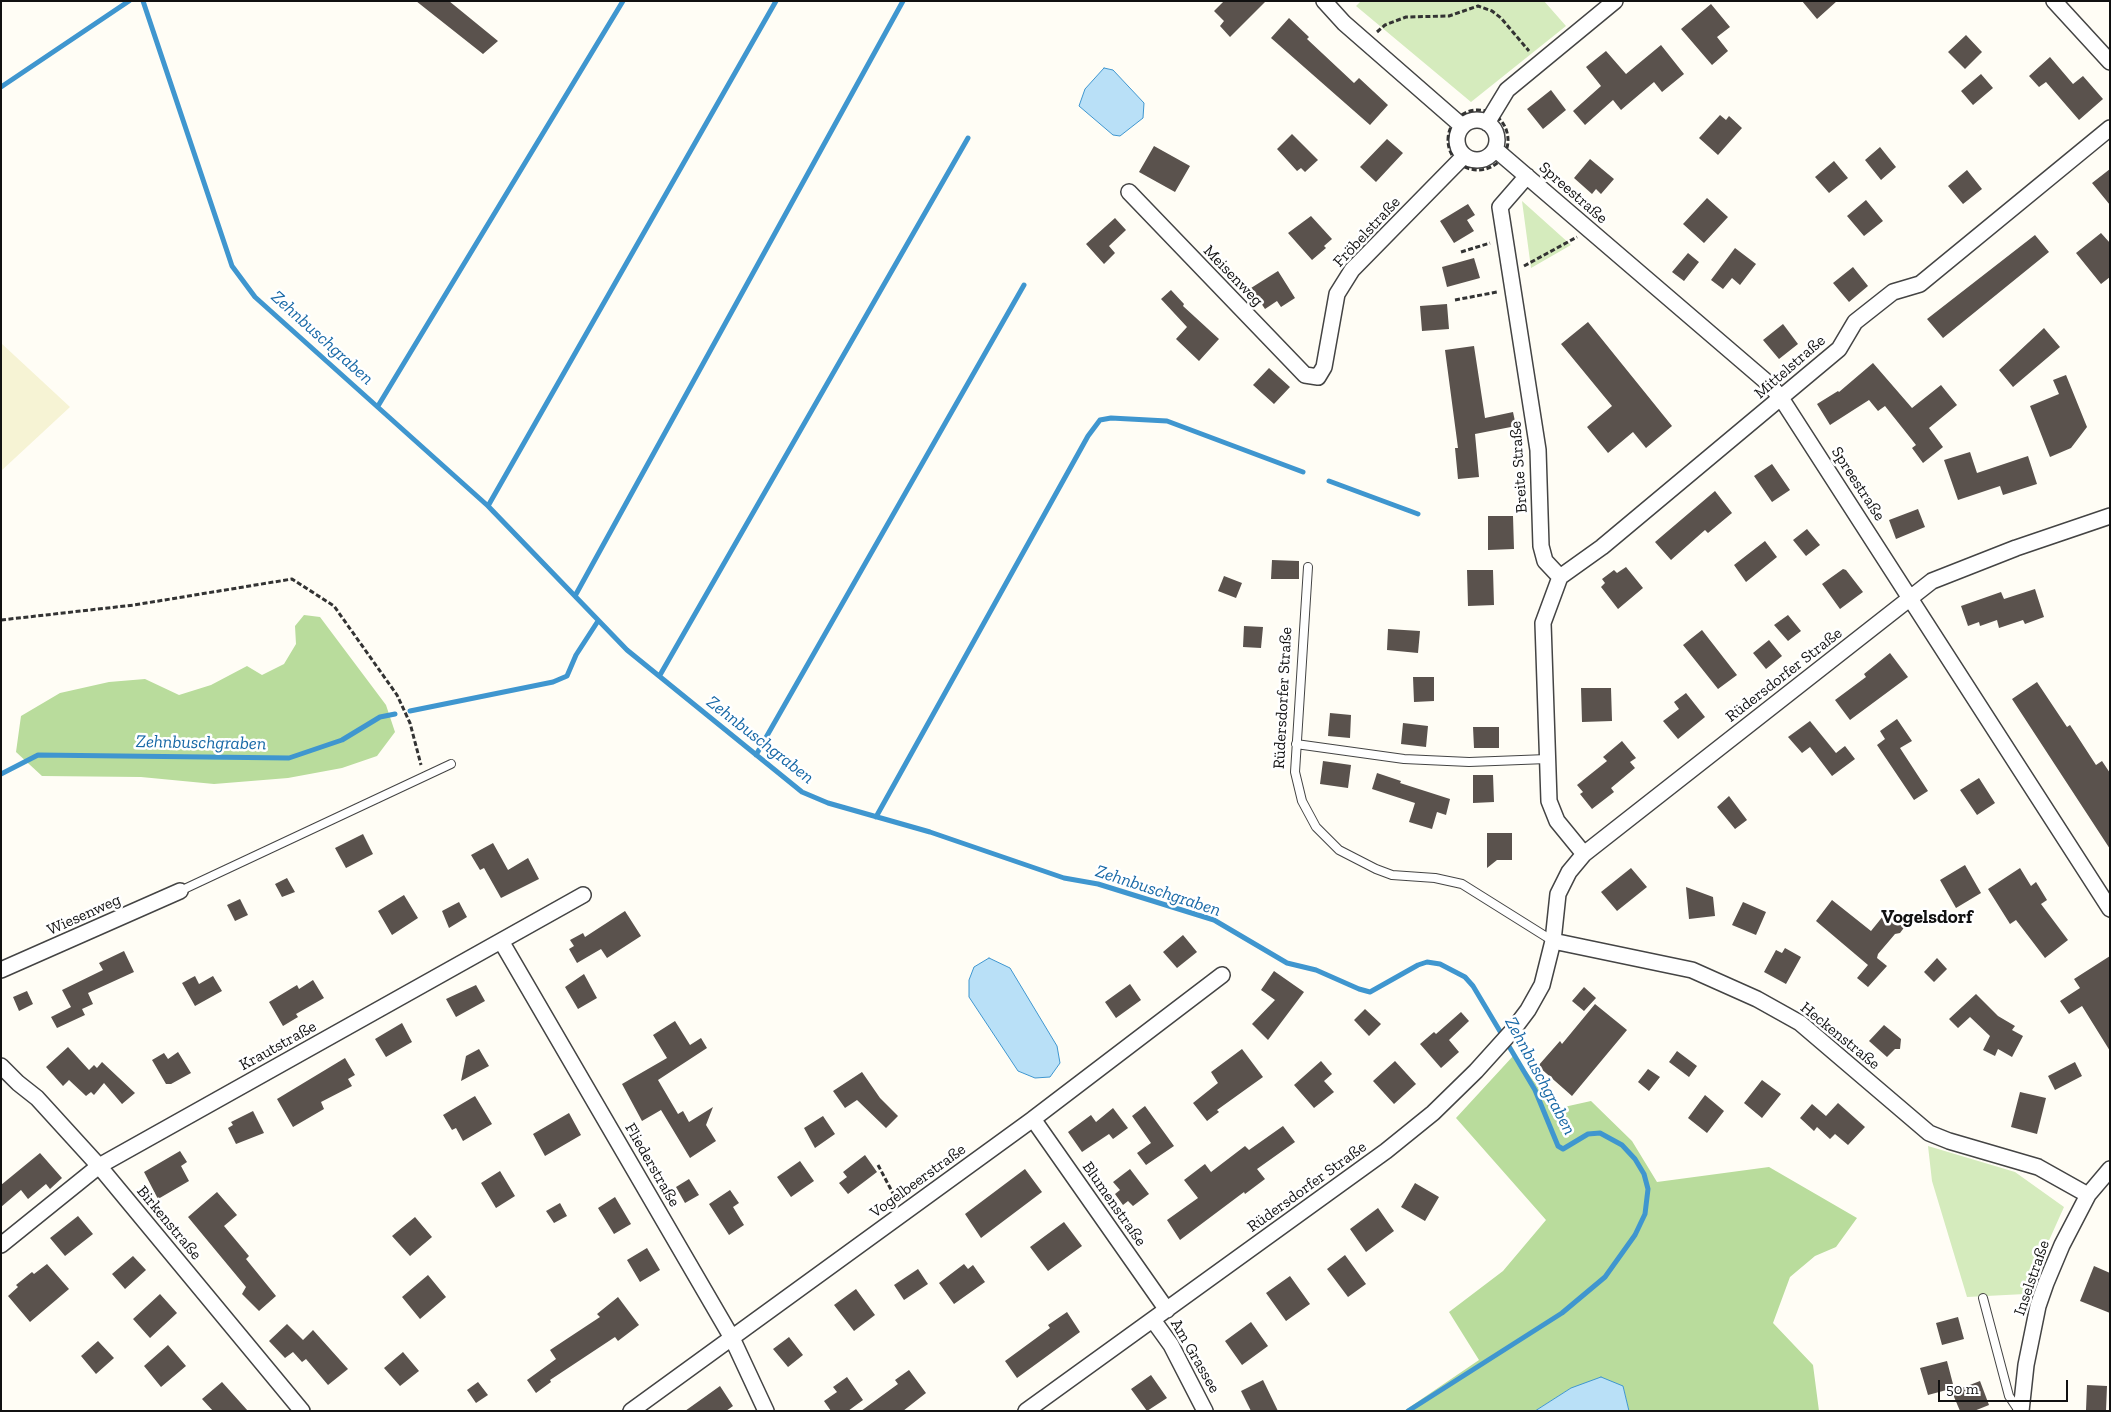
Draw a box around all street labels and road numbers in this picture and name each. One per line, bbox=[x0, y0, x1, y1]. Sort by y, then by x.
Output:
street label: Spreestraße bbox=[1535, 158, 1611, 228]
street label: Fröbelstraße bbox=[1329, 193, 1405, 271]
street label: Meisenweg bbox=[1199, 241, 1267, 311]
street label: Mittelstraße bbox=[1751, 331, 1829, 403]
street label: Breite Straße bbox=[1506, 420, 1532, 514]
street label: Spreestraße bbox=[1827, 443, 1889, 525]
street label: Rüdersdorfer Straße bbox=[1722, 624, 1846, 726]
street label: Rüdersdorfer Straße bbox=[1270, 626, 1296, 770]
street label: Wiesenweg bbox=[44, 890, 124, 940]
street label: Heckenstraße bbox=[1796, 998, 1884, 1074]
street label: Krautstraße bbox=[236, 1017, 320, 1075]
street label: Fliederstraße bbox=[620, 1120, 684, 1210]
street label: Rüdersdorfer Straße bbox=[1244, 1137, 1370, 1237]
street label: Vogelbeerstraße bbox=[866, 1140, 970, 1222]
street label: Blumenstraße bbox=[1078, 1158, 1150, 1250]
street label: Birkenstraße bbox=[132, 1182, 206, 1264]
street label: Inselstraße bbox=[2010, 1238, 2054, 1318]
street label: Am Grassee bbox=[1166, 1316, 1224, 1396]

